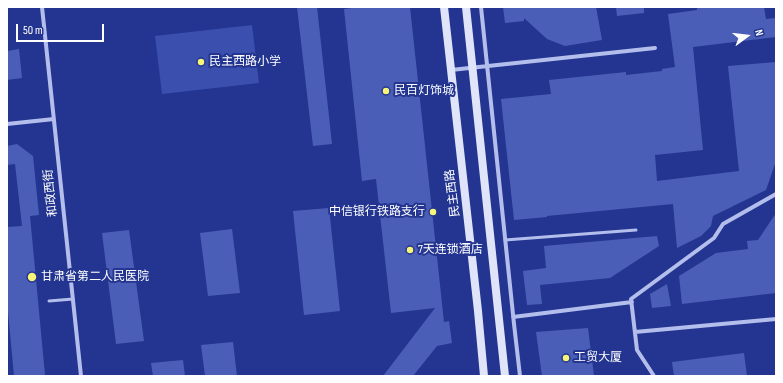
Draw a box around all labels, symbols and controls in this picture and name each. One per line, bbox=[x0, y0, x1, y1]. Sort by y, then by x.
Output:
scale bar bbox=[18, 16, 106, 42]
north arrow bbox=[727, 16, 767, 56]
text: 50 m bbox=[23, 23, 43, 38]
text: N bbox=[752, 28, 766, 37]
place label: 民主西路小学 bbox=[209, 55, 281, 69]
marker: 民主西路小学 bbox=[196, 57, 206, 67]
place label: 民百灯饰城 bbox=[394, 84, 454, 98]
marker: 民百灯饰城 bbox=[381, 86, 391, 96]
street label: 和政西街 bbox=[41, 168, 61, 218]
street label: 民主西路 bbox=[443, 168, 463, 218]
place label: 中信银行铁路支行 bbox=[329, 205, 425, 219]
marker: 中信银行铁路支行 bbox=[428, 207, 438, 217]
place label: 7天连锁酒店 bbox=[418, 243, 483, 257]
marker: 7天连锁酒店 bbox=[405, 245, 415, 255]
place label: 甘肃省第二人民医院 bbox=[41, 270, 149, 284]
marker: 甘肃省第二人民医院 bbox=[26, 271, 38, 283]
place label: 工贸大厦 bbox=[574, 351, 622, 365]
marker: 工贸大厦 bbox=[561, 353, 571, 363]

